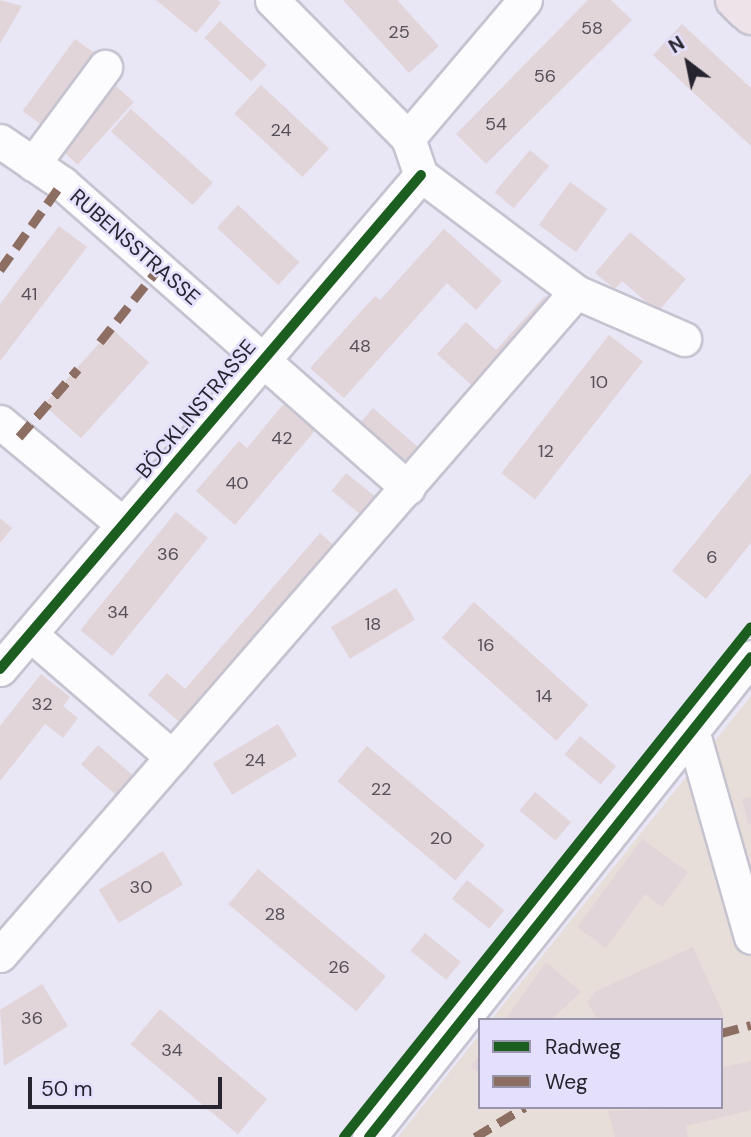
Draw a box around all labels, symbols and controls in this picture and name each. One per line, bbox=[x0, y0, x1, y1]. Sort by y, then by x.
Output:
house number: 58 bbox=[581, 17, 603, 39]
house number: 25 bbox=[388, 21, 410, 43]
north arrow bbox=[653, 28, 723, 98]
text: N bbox=[664, 30, 689, 59]
house number: 56 bbox=[534, 65, 556, 87]
house number: 54 bbox=[485, 113, 507, 135]
house number: 24 bbox=[271, 119, 291, 141]
street label: RUBENSSTRASSE bbox=[65, 184, 205, 310]
house number: 41 bbox=[21, 283, 37, 305]
street label: BÖCKLINSTRASSE bbox=[131, 335, 261, 483]
house number: 48 bbox=[349, 335, 371, 357]
house number: 10 bbox=[590, 371, 608, 393]
house number: 42 bbox=[271, 427, 293, 449]
house number: 12 bbox=[538, 440, 554, 462]
house number: 40 bbox=[225, 472, 249, 494]
house number: 36 bbox=[157, 543, 179, 565]
house number: 6 bbox=[706, 546, 718, 568]
house number: 34 bbox=[107, 601, 129, 623]
house number: 18 bbox=[365, 613, 381, 635]
house number: 16 bbox=[478, 634, 494, 656]
house number: 14 bbox=[536, 685, 552, 707]
house number: 32 bbox=[31, 693, 53, 715]
house number: 24 bbox=[245, 749, 265, 771]
house number: 22 bbox=[371, 778, 391, 800]
house number: 20 bbox=[430, 827, 452, 849]
house number: 30 bbox=[130, 876, 152, 898]
house number: 28 bbox=[264, 903, 286, 925]
house number: 26 bbox=[328, 956, 350, 978]
house number: 36 bbox=[21, 1007, 43, 1029]
legend bbox=[478, 1018, 723, 1109]
text: Radweg bbox=[545, 1033, 621, 1061]
house number: 34 bbox=[161, 1039, 183, 1061]
scale bar bbox=[32, 1064, 226, 1108]
text: Weg bbox=[545, 1068, 588, 1096]
text: 50 m bbox=[41, 1075, 92, 1103]

